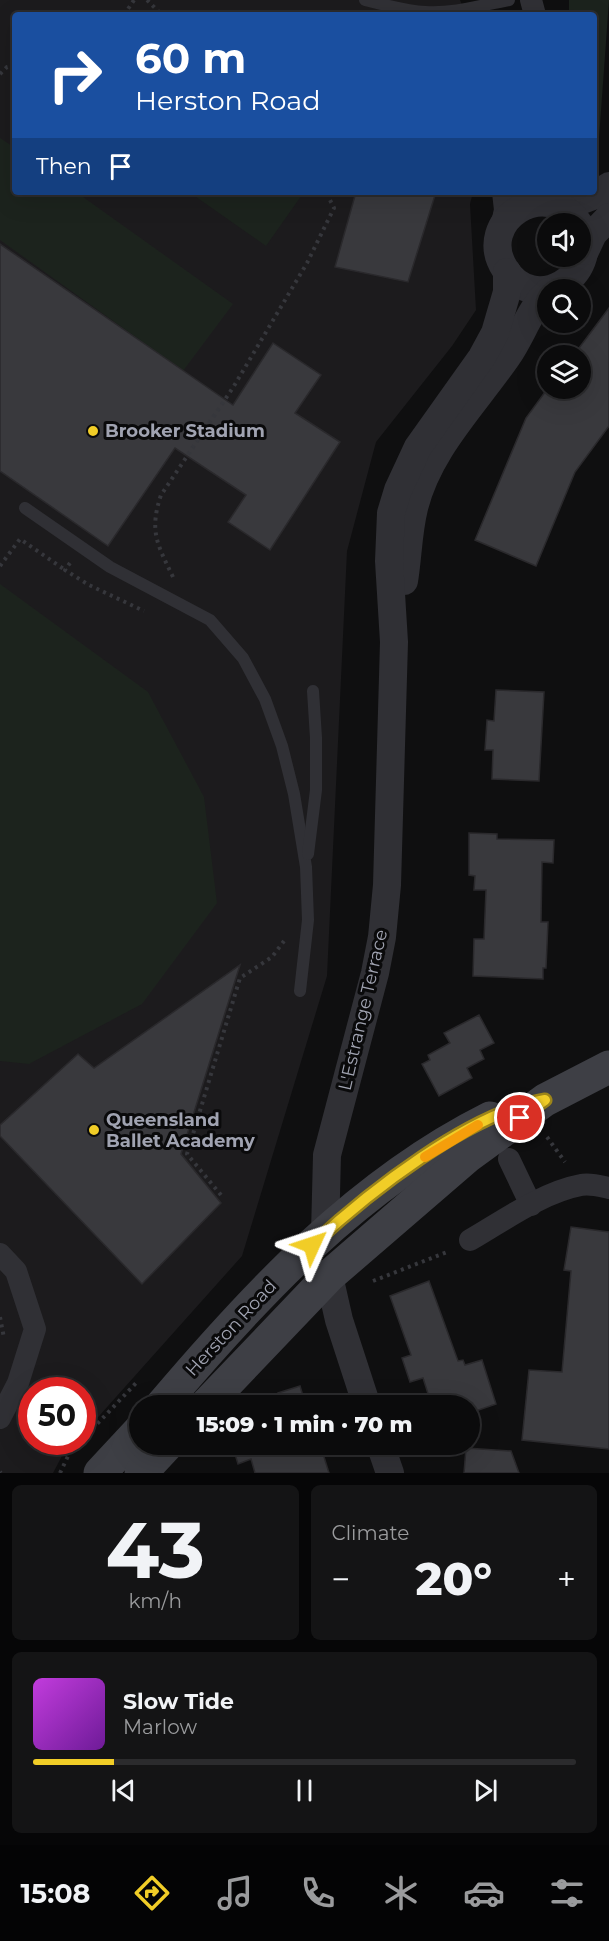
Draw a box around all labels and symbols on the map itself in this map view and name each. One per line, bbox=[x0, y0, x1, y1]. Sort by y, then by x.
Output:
place label: Brooker Stadium bbox=[105, 420, 265, 442]
marker: Brooker Stadium bbox=[86, 424, 100, 438]
street label: L'Estrange Terrace bbox=[334, 927, 392, 1093]
pin bbox=[494, 1092, 545, 1143]
place label: Queensland Ballet Academy bbox=[106, 1109, 255, 1152]
marker: Queensland Ballet Academy bbox=[87, 1123, 101, 1137]
position arrow bbox=[280, 1213, 344, 1277]
street label: Herston Road bbox=[181, 1275, 281, 1381]
speed limit sign: 50 bbox=[18, 1377, 96, 1455]

